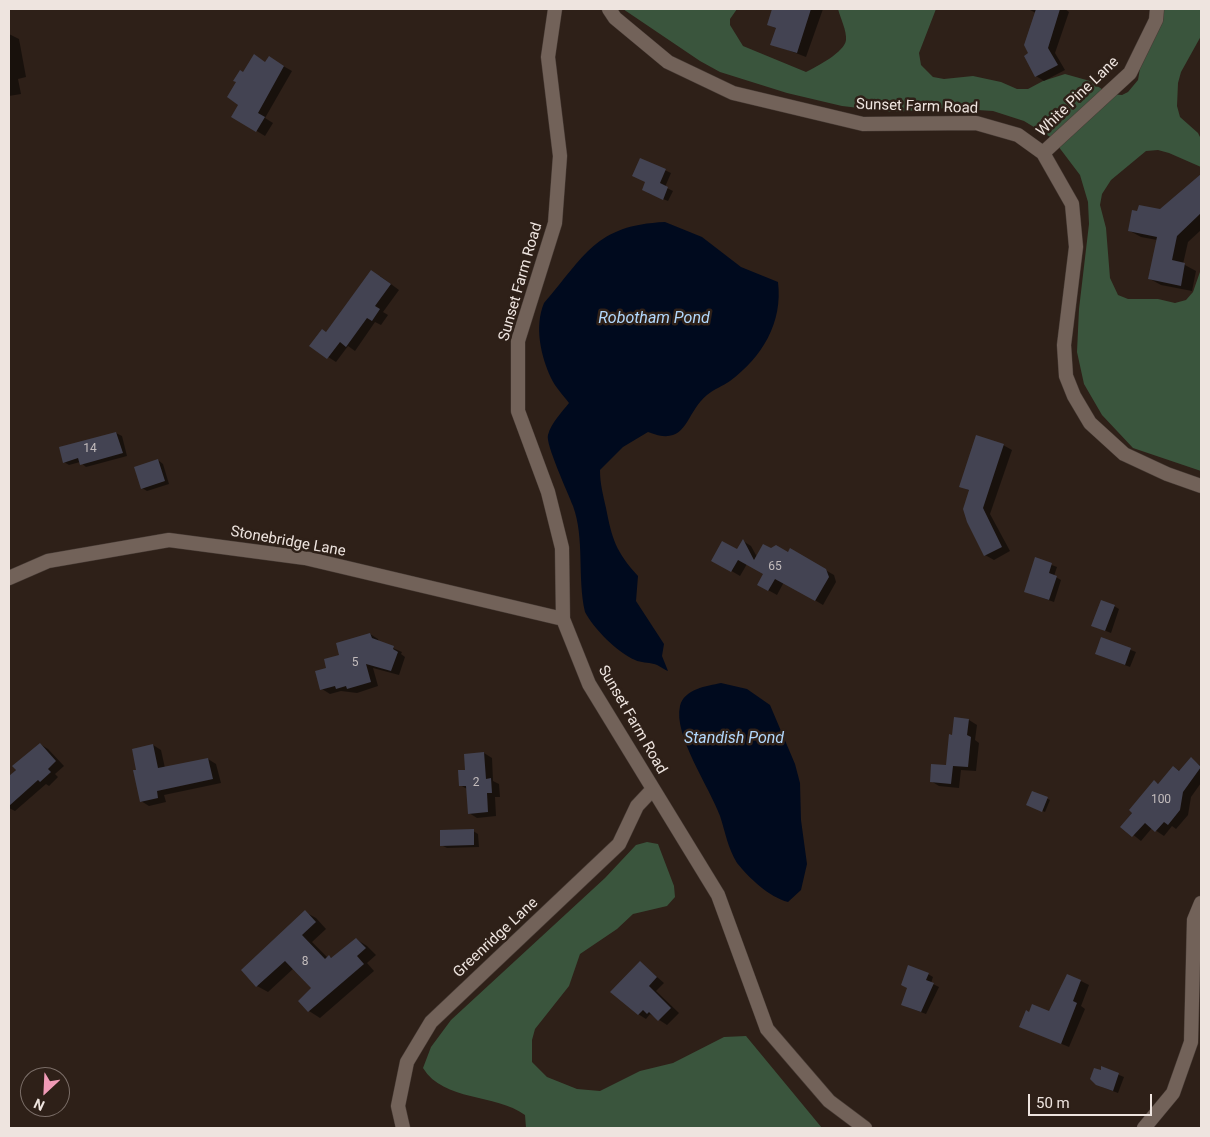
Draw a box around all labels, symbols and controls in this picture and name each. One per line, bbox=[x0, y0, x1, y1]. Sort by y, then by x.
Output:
street label: White Pine Lane bbox=[1033, 53, 1123, 141]
street label: Sunset Farm Road bbox=[856, 96, 978, 118]
street label: Sunset Farm Road bbox=[495, 221, 547, 343]
water label: Robotham Pond bbox=[598, 309, 710, 329]
house number: 14 bbox=[83, 442, 97, 456]
street label: Stonebridge Lane bbox=[229, 523, 347, 561]
house number: 65 bbox=[768, 560, 782, 574]
house number: 5 bbox=[352, 656, 358, 670]
street label: Sunset Farm Road bbox=[594, 663, 670, 777]
water label: Standish Pond bbox=[684, 729, 784, 749]
house number: 2 bbox=[473, 776, 479, 790]
house number: 100 bbox=[1151, 793, 1171, 807]
street label: Greenridge Lane bbox=[450, 894, 542, 982]
house number: 8 bbox=[302, 955, 308, 969]
north arrow bbox=[20, 1067, 70, 1117]
scale bar bbox=[1030, 1084, 1154, 1116]
text: 50 m bbox=[1036, 1094, 1070, 1112]
text: N bbox=[31, 1095, 47, 1114]

